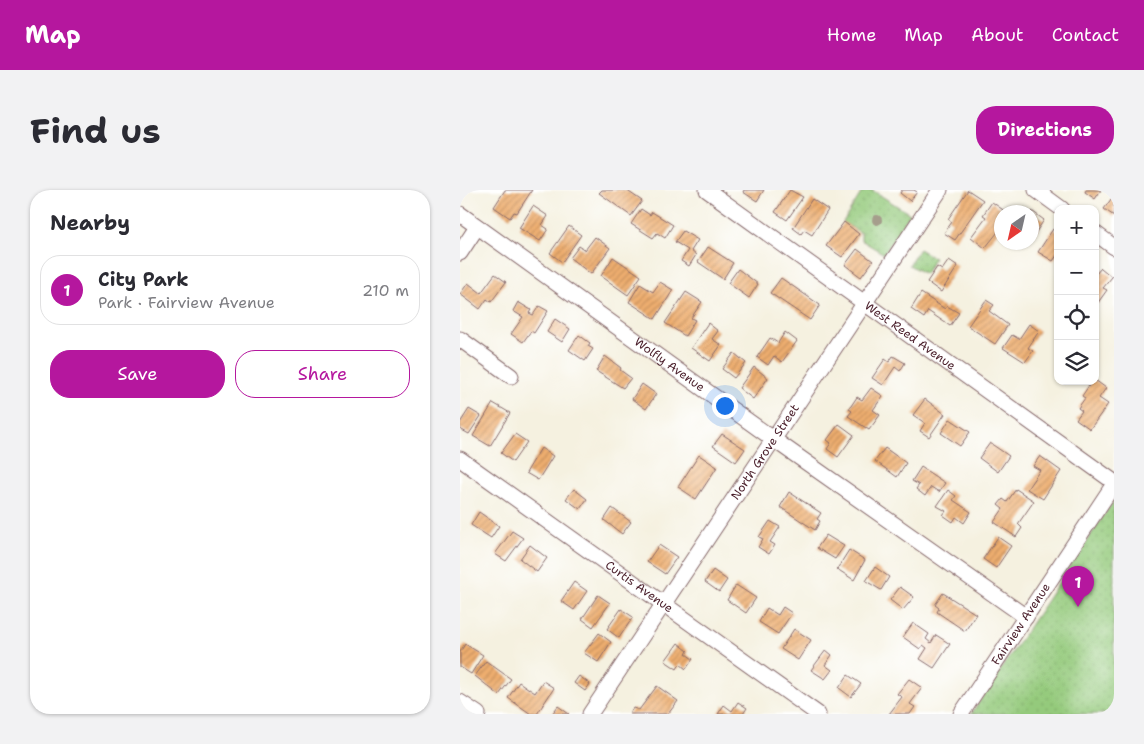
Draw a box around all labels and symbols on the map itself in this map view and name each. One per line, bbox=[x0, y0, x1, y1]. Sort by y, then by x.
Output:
north arrow bbox=[994, 205, 1039, 250]
street label: West Reed Avenue bbox=[862, 298, 959, 374]
street label: Wolfly Avenue bbox=[631, 334, 708, 395]
your location bbox=[712, 393, 738, 419]
street label: North Grove Street bbox=[727, 401, 803, 503]
street label: Curtis Avenue bbox=[602, 557, 676, 616]
pin: 1 bbox=[1062, 566, 1094, 607]
street label: Fairview Avenue bbox=[988, 580, 1054, 668]

